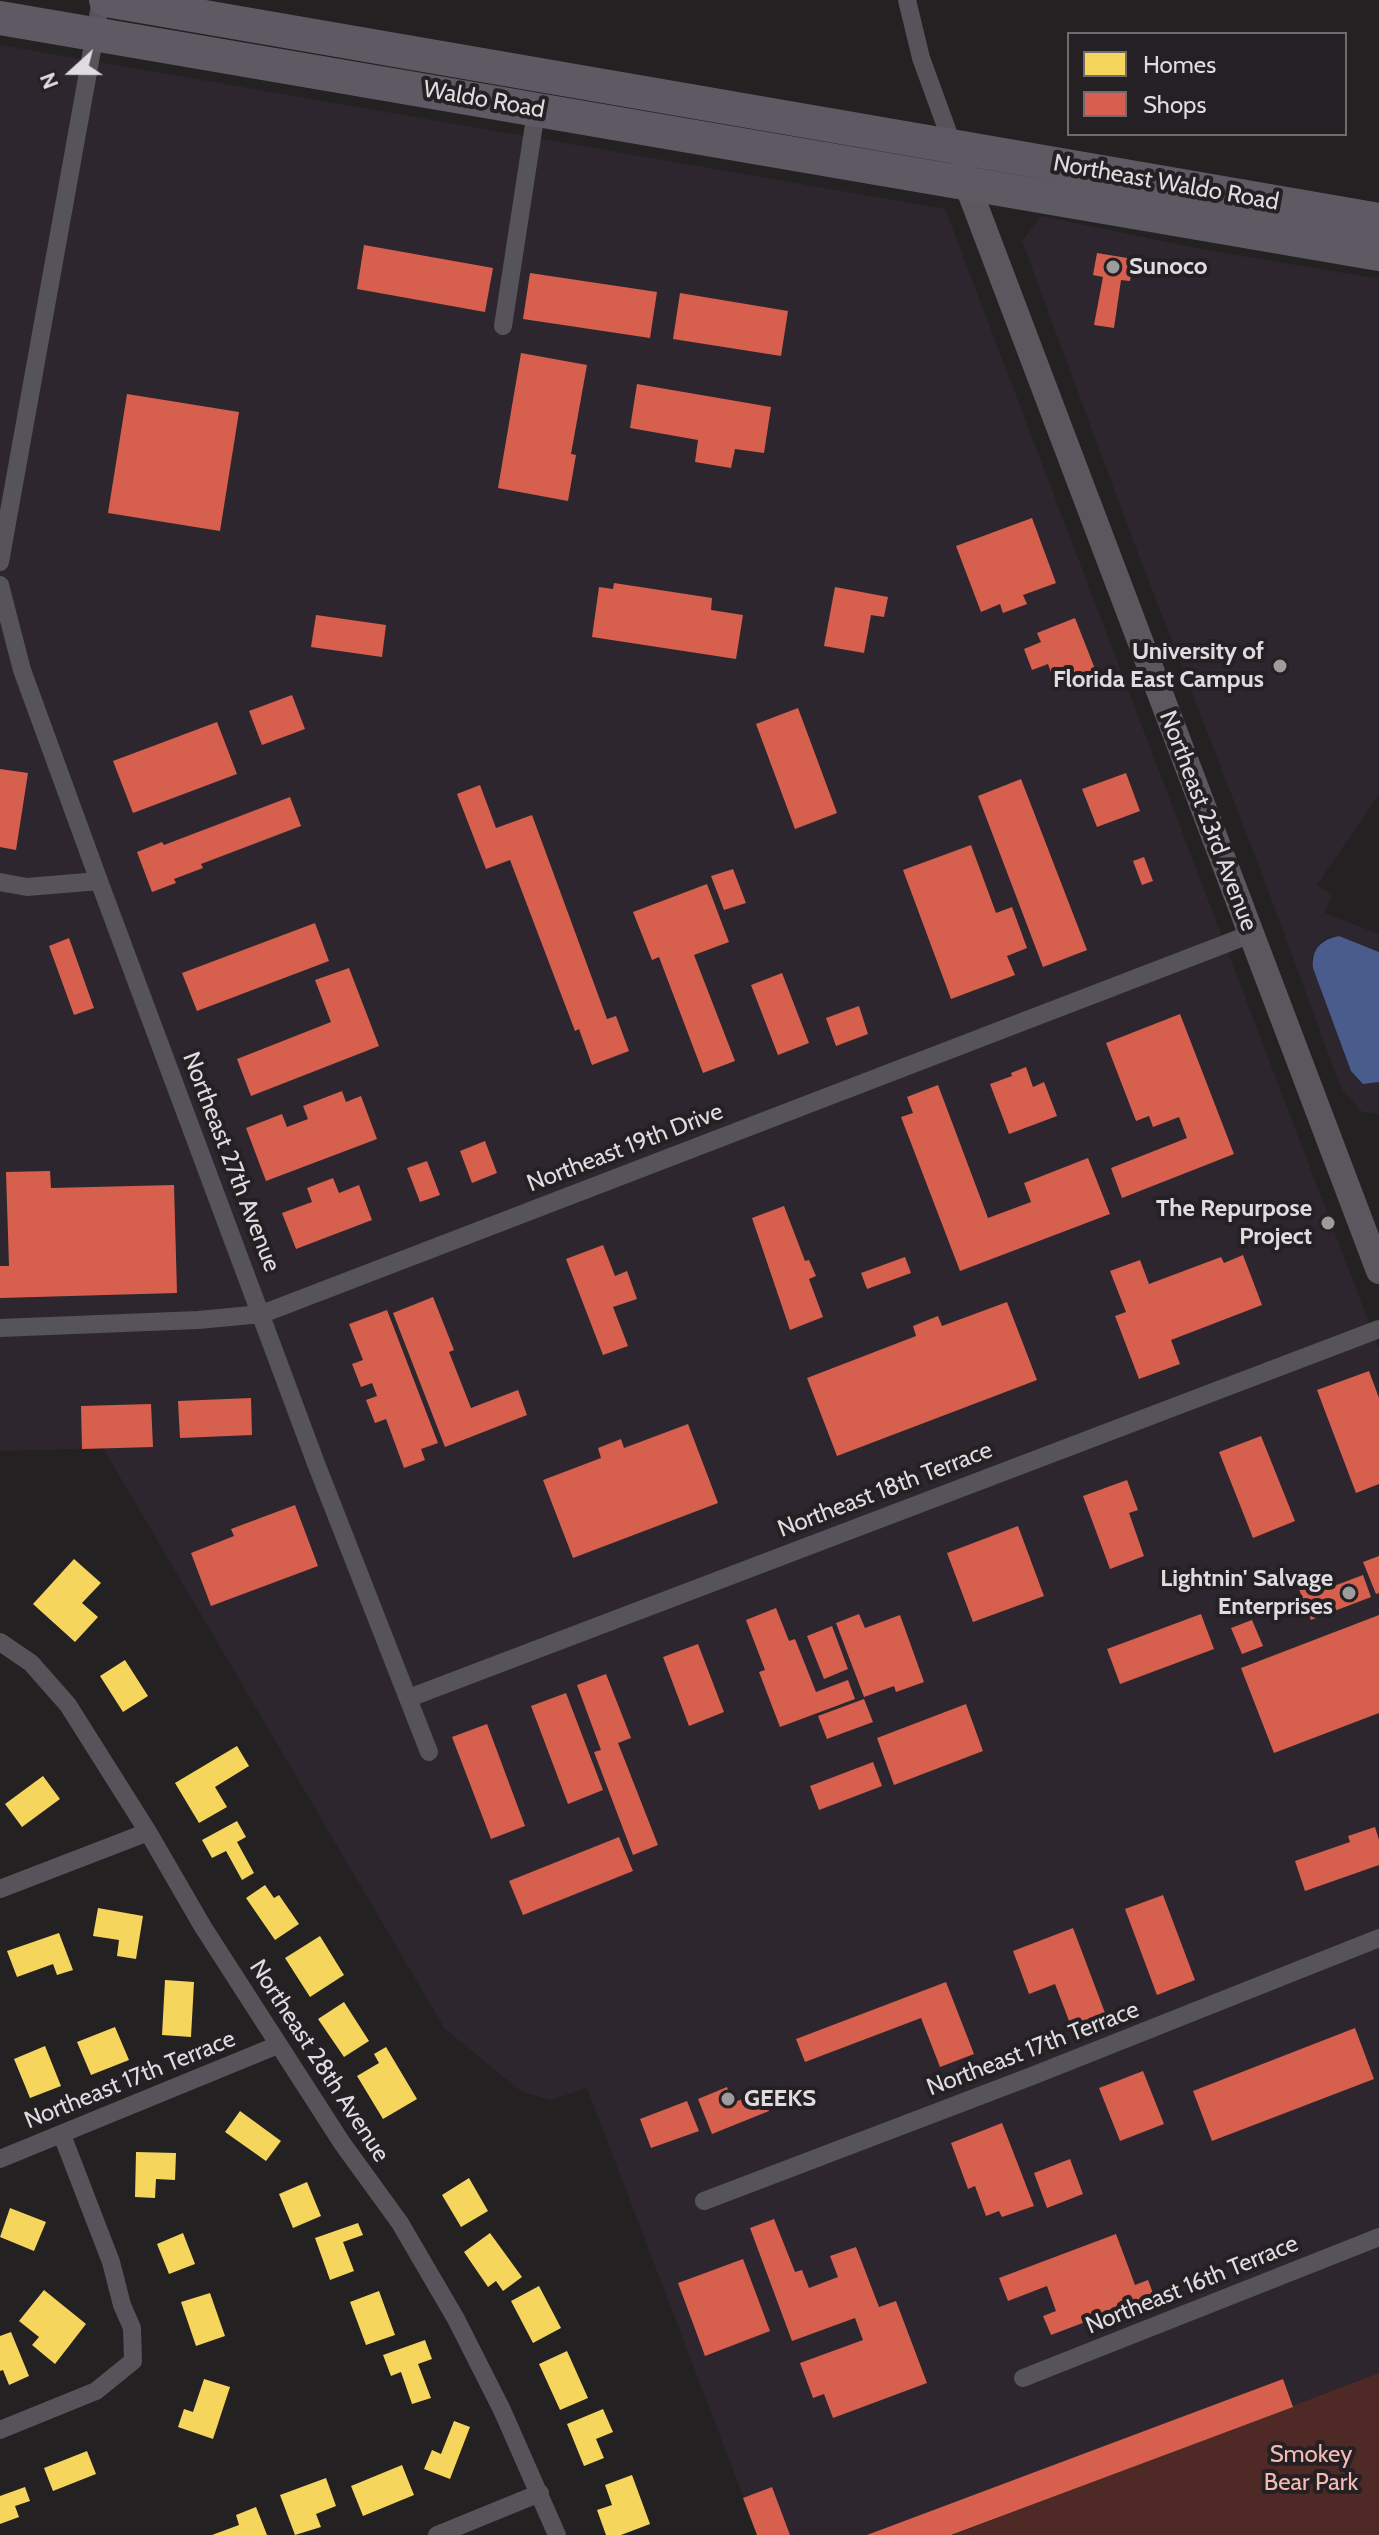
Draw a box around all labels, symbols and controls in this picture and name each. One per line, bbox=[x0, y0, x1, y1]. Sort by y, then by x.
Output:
north arrow bbox=[32, 32, 112, 112]
legend bbox=[1067, 32, 1347, 136]
text: Homes bbox=[1143, 50, 1216, 79]
text: N bbox=[34, 69, 65, 93]
street label: Waldo Road bbox=[421, 75, 547, 125]
text: Shops bbox=[1143, 90, 1206, 119]
street label: Northeast Waldo Road bbox=[1051, 149, 1281, 217]
place label: Sunoco bbox=[1129, 253, 1207, 281]
marker: Sunoco bbox=[1104, 258, 1122, 276]
place label: University of Florida East Campus bbox=[1053, 638, 1264, 694]
marker: University of Florida East Campus bbox=[1271, 657, 1289, 675]
street label: Northeast 23rd Avenue bbox=[1153, 707, 1263, 935]
street label: Northeast 27th Avenue bbox=[176, 1048, 286, 1276]
street label: Northeast 19th Drive bbox=[523, 1097, 727, 1199]
place label: The Repurpose Project bbox=[1156, 1195, 1312, 1251]
marker: The Repurpose Project bbox=[1319, 1214, 1337, 1232]
street label: Northeast 18th Terrace bbox=[774, 1436, 996, 1544]
place label: Lightnin' Salvage Enterprises bbox=[1160, 1565, 1333, 1621]
marker: Lightnin' Salvage Enterprises bbox=[1340, 1584, 1358, 1602]
street label: Northeast 28th Avenue bbox=[243, 1954, 395, 2168]
street label: Northeast 17th Terrace bbox=[923, 1995, 1143, 2103]
street label: Northeast 17th Terrace bbox=[20, 2025, 240, 2135]
place label: GEEKS bbox=[744, 2085, 816, 2113]
marker: GEEKS bbox=[719, 2090, 737, 2108]
street label: Northeast 16th Terrace bbox=[1082, 2229, 1302, 2341]
park label: Smokey Bear Park bbox=[1264, 2441, 1358, 2497]

